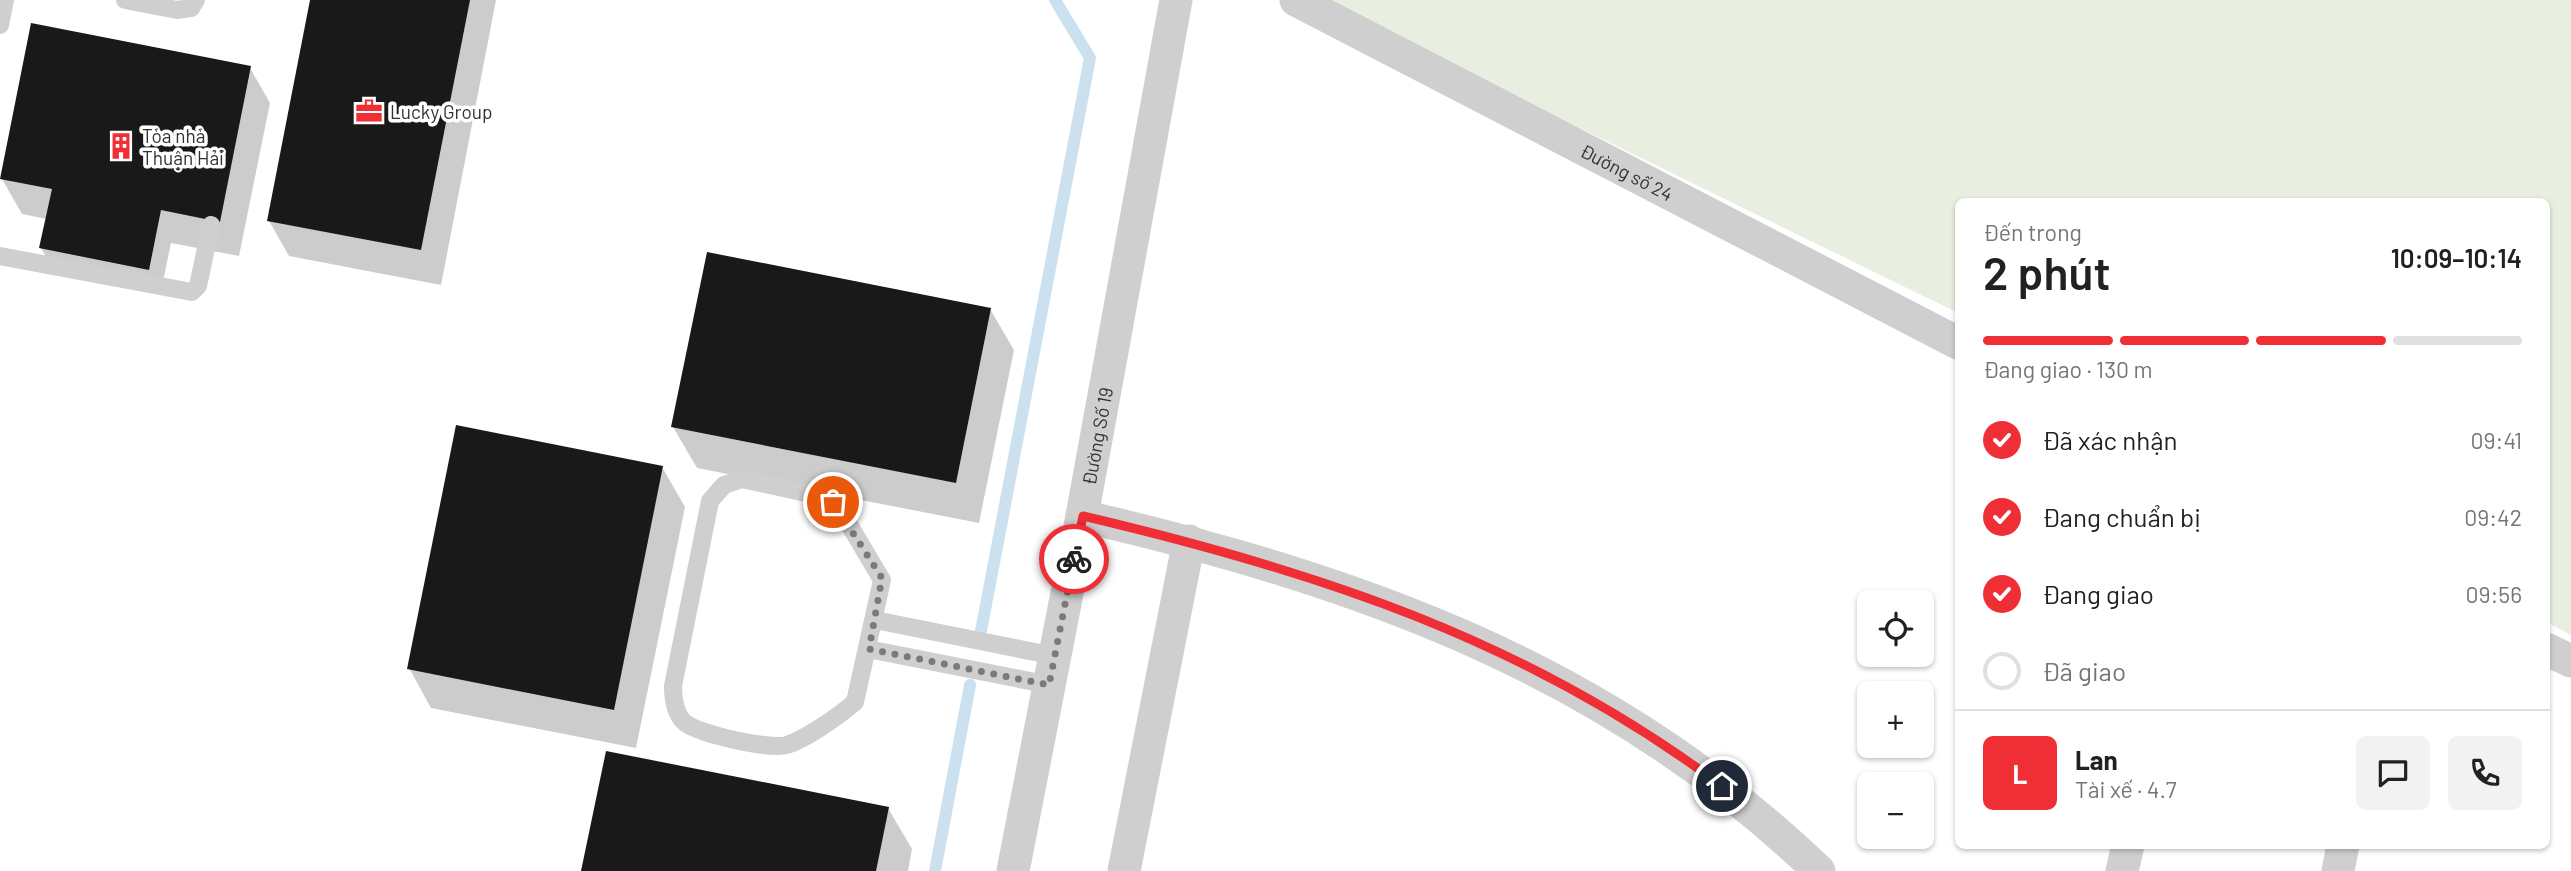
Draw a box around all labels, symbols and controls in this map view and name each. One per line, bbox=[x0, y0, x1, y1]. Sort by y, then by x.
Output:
office icon: Lucky Group bbox=[354, 96, 384, 126]
place label: Lucky Group bbox=[390, 100, 492, 123]
place label: Tòa nhà Thuận Hải bbox=[142, 124, 224, 169]
building icon: Tòa nhà Thuận Hải bbox=[106, 131, 136, 161]
street label: Đường số 24 bbox=[1577, 138, 1677, 205]
text: Đến trong bbox=[1983, 218, 2082, 246]
text: 10:09–10:14 bbox=[2391, 242, 2522, 273]
text: 2 phút bbox=[1983, 244, 2111, 299]
text: Đang giao · 130 m bbox=[1983, 355, 2153, 383]
street label: Đường Số 19 bbox=[1076, 385, 1117, 487]
icon: check bbox=[1983, 421, 2021, 459]
text: Đã xác nhận bbox=[2042, 424, 2178, 455]
text: 09:41 bbox=[2471, 426, 2522, 454]
pin bbox=[803, 472, 863, 532]
icon: bag bbox=[814, 483, 852, 521]
icon: check bbox=[1983, 498, 2021, 536]
text: Đang chuẩn bị bbox=[2042, 501, 2201, 532]
text: 09:42 bbox=[2464, 503, 2522, 531]
courier bbox=[1039, 524, 1109, 594]
icon: bike bbox=[1055, 540, 1093, 578]
icon: check bbox=[1983, 575, 2021, 613]
text: Đang giao bbox=[2042, 578, 2154, 609]
text: 09:56 bbox=[2466, 580, 2522, 608]
map controls bbox=[1857, 590, 1934, 849]
button: locate bbox=[1857, 590, 1934, 667]
text: Đã giao bbox=[2042, 655, 2126, 686]
button: + bbox=[1857, 681, 1934, 758]
button: chat bbox=[2356, 736, 2430, 810]
button: phone bbox=[2448, 736, 2522, 810]
text: Lan bbox=[2075, 744, 2118, 775]
pin bbox=[1692, 756, 1752, 816]
text: L bbox=[2013, 758, 2027, 789]
icon: home bbox=[1703, 767, 1741, 805]
button: − bbox=[1857, 772, 1934, 849]
text: Tài xế · 4.7 bbox=[2075, 775, 2177, 803]

